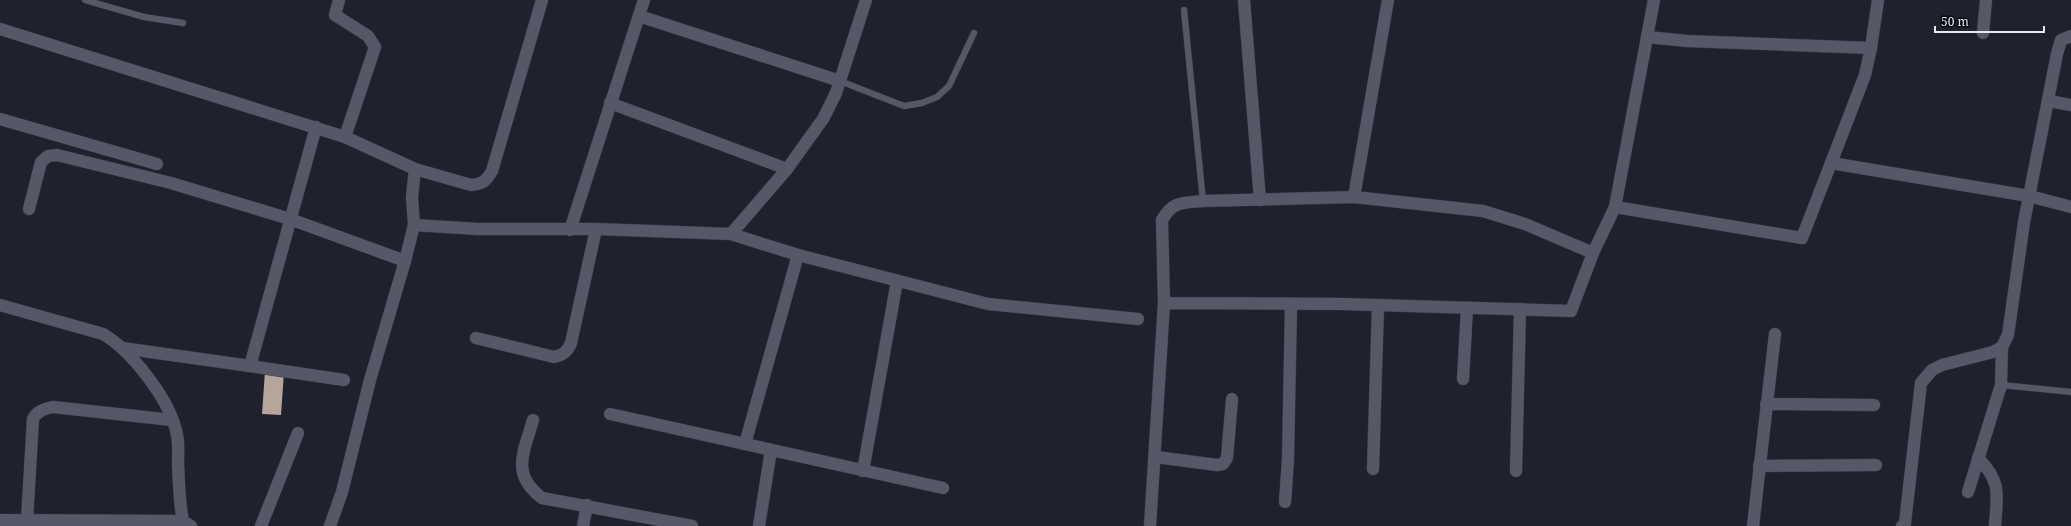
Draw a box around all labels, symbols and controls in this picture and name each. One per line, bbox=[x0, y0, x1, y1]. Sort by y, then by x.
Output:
scale bar bbox=[1935, 8, 2044, 34]
text: 50 m bbox=[1941, 13, 1969, 30]

